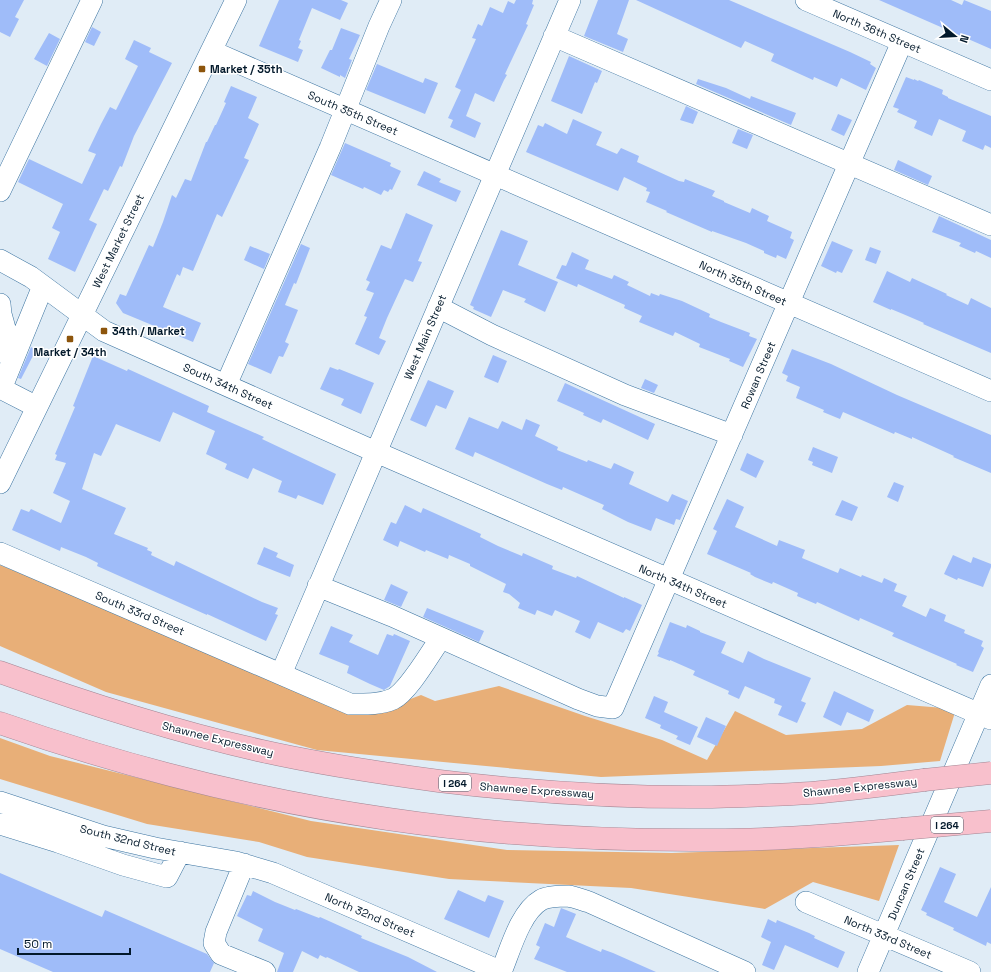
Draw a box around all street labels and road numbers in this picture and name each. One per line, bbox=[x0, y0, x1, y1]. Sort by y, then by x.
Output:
street label: North 36th Street bbox=[831, 6, 923, 56]
street label: South 35th Street bbox=[306, 88, 400, 138]
street label: West Market Street bbox=[89, 192, 147, 290]
street label: North 35th Street bbox=[697, 257, 789, 309]
street label: West Main Street bbox=[401, 292, 449, 382]
street label: Rowan Street bbox=[738, 339, 778, 411]
street label: South 34th Street bbox=[181, 360, 275, 412]
street label: North 34th Street bbox=[637, 561, 729, 611]
street label: South 33rd Street bbox=[93, 588, 187, 638]
street label: Shawnee Expressway bbox=[161, 718, 275, 760]
street label: Shawnee Expressway bbox=[802, 774, 918, 800]
road number: I 264 bbox=[439, 775, 471, 791]
street label: Shawnee Expressway bbox=[479, 779, 595, 801]
road number: I 264 bbox=[931, 817, 963, 833]
street label: South 32nd Street bbox=[79, 821, 177, 859]
street label: Duncan Street bbox=[885, 846, 927, 922]
street label: North 32nd Street bbox=[323, 890, 417, 940]
street label: North 33rd Street bbox=[842, 912, 934, 962]

